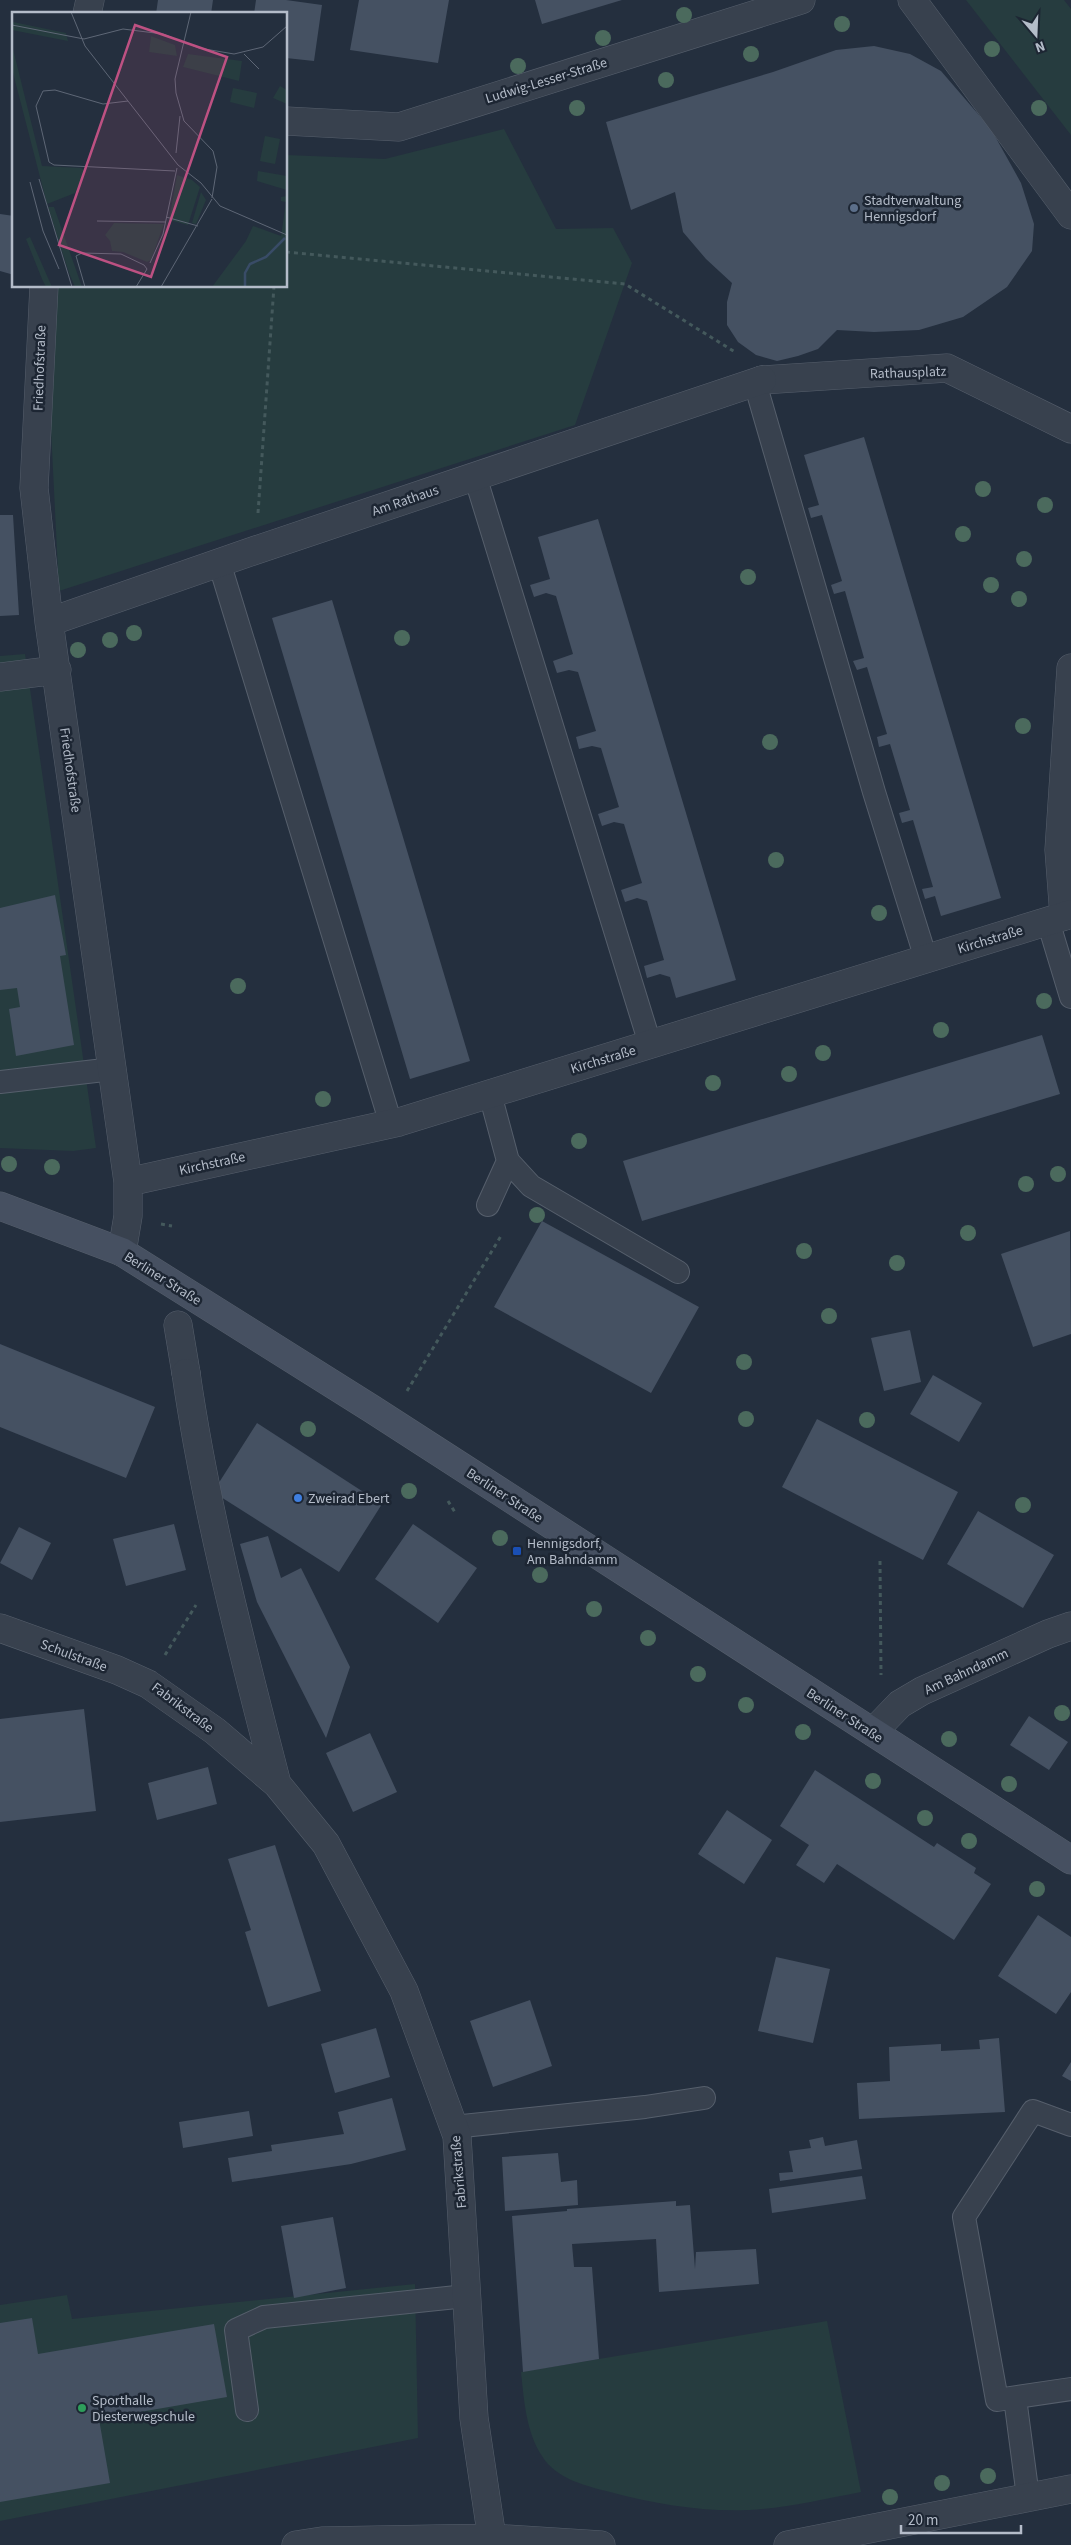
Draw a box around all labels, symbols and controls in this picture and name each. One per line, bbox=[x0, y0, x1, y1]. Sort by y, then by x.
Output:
north arrow bbox=[1011, 10, 1061, 60]
inset map bbox=[12, 12, 288, 288]
text: N bbox=[1032, 35, 1048, 57]
street label: Ludwig-Lesser-Straße bbox=[483, 53, 610, 109]
place label: Stadtverwaltung Hennigsdorf bbox=[864, 191, 961, 227]
marker: Stadtverwaltung Hennigsdorf bbox=[848, 202, 860, 214]
street label: Friedhofstraße bbox=[29, 325, 51, 411]
street label: Rathausplatz bbox=[869, 362, 947, 384]
street label: Am Rathaus bbox=[369, 480, 442, 522]
street label: Friedhofstraße bbox=[54, 726, 86, 814]
street label: Kirchstraße bbox=[955, 921, 1025, 959]
street label: Kirchstraße bbox=[568, 1041, 638, 1079]
street label: Kirchstraße bbox=[177, 1147, 247, 1181]
street label: Berliner Straße bbox=[120, 1247, 205, 1311]
street label: Berliner Straße bbox=[462, 1464, 547, 1528]
place label: Zweirad Ebert bbox=[308, 1489, 390, 1509]
marker: Zweirad Ebert bbox=[292, 1492, 304, 1504]
place label: Hennigsdorf, Am Bahndamm bbox=[527, 1534, 618, 1570]
marker: Hennigsdorf, Am Bahndamm bbox=[511, 1545, 523, 1557]
street label: Schulstraße bbox=[38, 1635, 110, 1677]
street label: Am Bahndamm bbox=[921, 1644, 1012, 1700]
street label: Fabrikstraße bbox=[147, 1678, 218, 1738]
street label: Berliner Straße bbox=[802, 1684, 887, 1748]
street label: Fabrikstraße bbox=[446, 2134, 472, 2209]
place label: Sporthalle Diesterwegschule bbox=[92, 2391, 195, 2427]
marker: Sporthalle Diesterwegschule bbox=[76, 2402, 88, 2414]
scale bar bbox=[901, 2502, 1021, 2534]
text: 20 m bbox=[908, 2510, 938, 2531]

